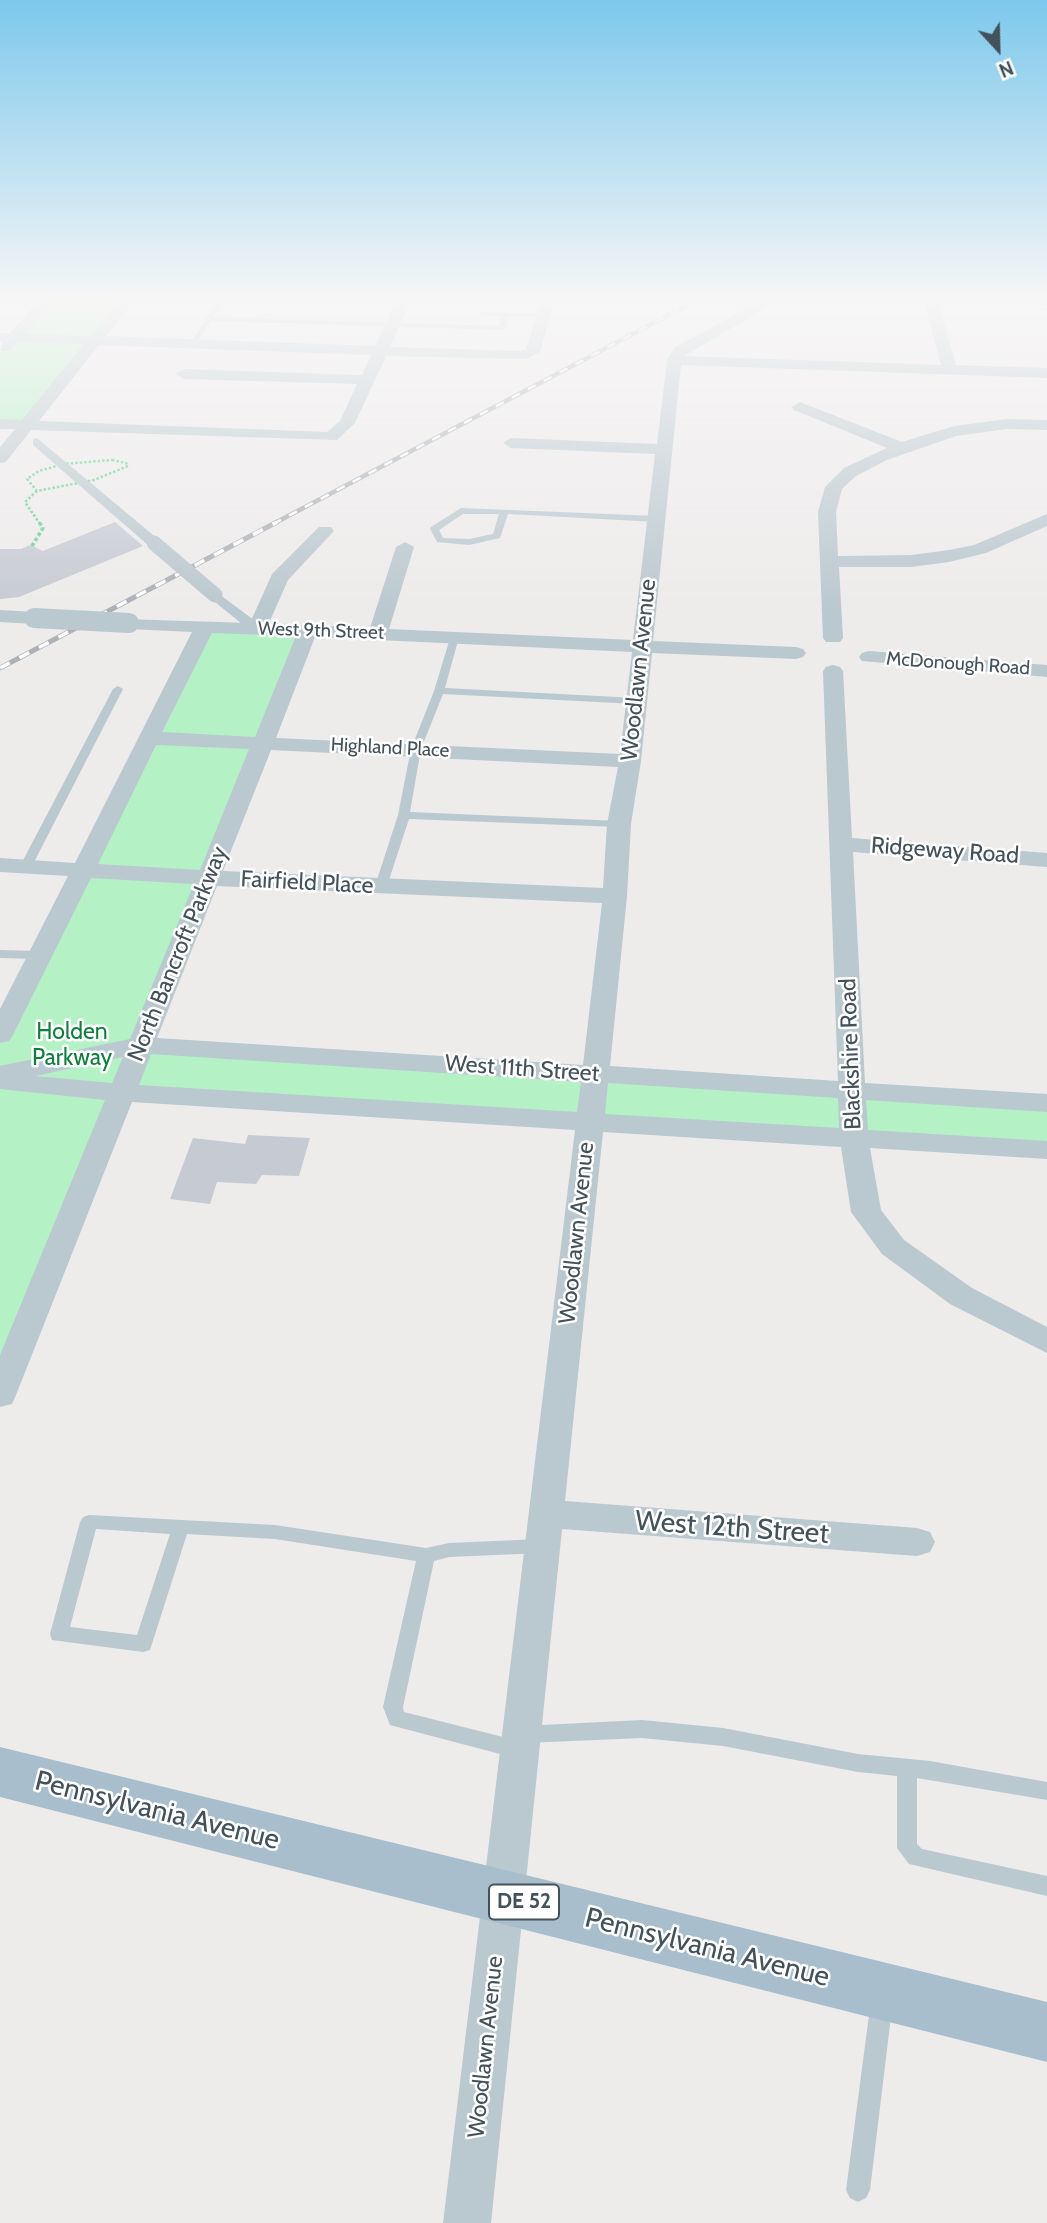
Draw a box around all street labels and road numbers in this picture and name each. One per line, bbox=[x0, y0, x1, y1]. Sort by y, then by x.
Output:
street label: Woodlawn Avenue bbox=[616, 578, 662, 762]
street label: West 9th Street bbox=[258, 617, 384, 645]
street label: McDonough Road bbox=[885, 648, 1031, 680]
street label: Highland Place bbox=[330, 734, 450, 762]
street label: Ridgeway Road bbox=[870, 832, 1020, 870]
street label: North Bancroft Parkway bbox=[122, 842, 234, 1066]
street label: Fairfield Place bbox=[240, 866, 374, 900]
street label: Blackshire Road bbox=[835, 978, 867, 1130]
street label: West 11th Street bbox=[444, 1050, 600, 1088]
street label: Woodlawn Avenue bbox=[554, 1141, 600, 1325]
street label: West 12th Street bbox=[634, 1504, 830, 1552]
street label: Pennsylvania Avenue bbox=[31, 1764, 283, 1858]
road number: DE 52 bbox=[489, 1884, 559, 1920]
street label: Pennsylvania Avenue bbox=[581, 1901, 833, 1995]
street label: Woodlawn Avenue bbox=[463, 1955, 509, 2139]

